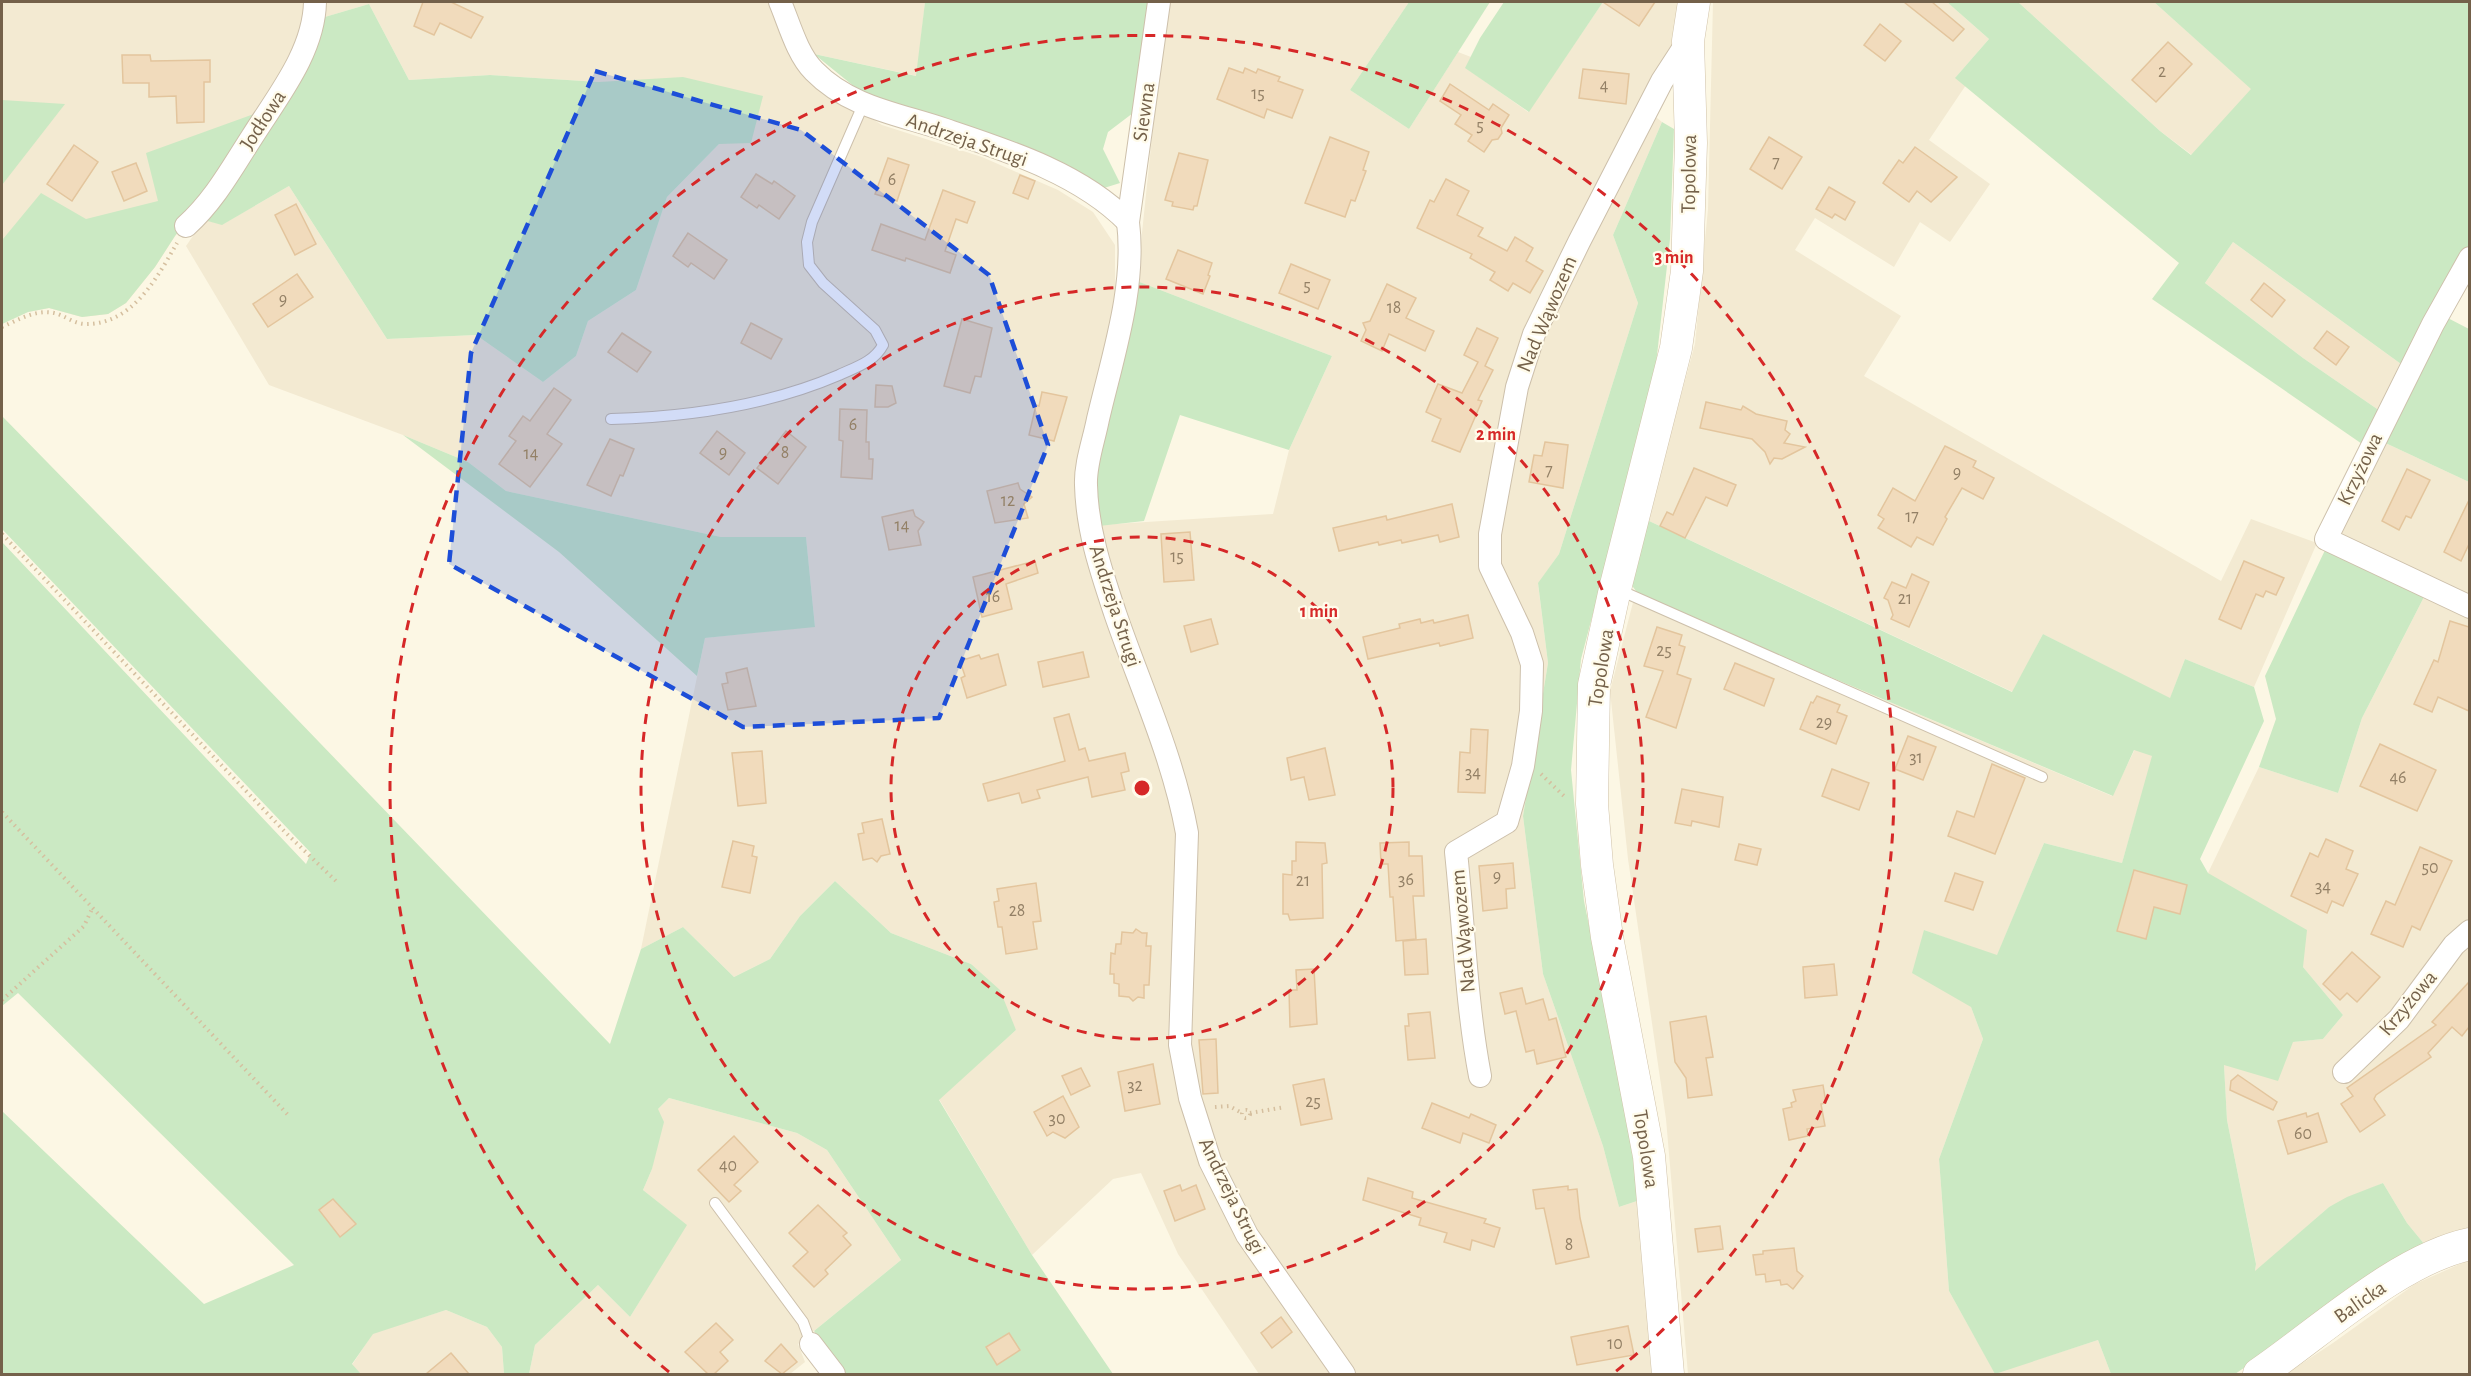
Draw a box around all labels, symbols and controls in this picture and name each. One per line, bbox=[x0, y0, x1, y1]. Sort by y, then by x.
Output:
house number: 2 bbox=[2158, 63, 2166, 81]
house number: 4 bbox=[1600, 77, 1609, 95]
street label: Siewna bbox=[1129, 81, 1159, 143]
house number: 15 bbox=[1251, 85, 1265, 103]
street label: Jodłowa bbox=[236, 86, 290, 154]
street label: Andrzeja Strugi bbox=[904, 109, 1030, 171]
house number: 5 bbox=[1476, 117, 1484, 135]
street label: Topolowa bbox=[1678, 134, 1700, 214]
house number: 7 bbox=[1772, 154, 1780, 172]
house number: 6 bbox=[888, 171, 896, 189]
text: 3 min bbox=[1654, 249, 1694, 267]
street label: Nad Wąwozem bbox=[1513, 253, 1581, 375]
house number: 5 bbox=[1303, 277, 1311, 295]
house number: 9 bbox=[279, 291, 287, 309]
house number: 18 bbox=[1387, 299, 1401, 317]
house number: 6 bbox=[849, 416, 857, 434]
text: 2 min bbox=[1476, 426, 1516, 444]
street label: Krzyżowa bbox=[2334, 429, 2387, 508]
house number: 9 bbox=[719, 444, 727, 462]
house number: 8 bbox=[781, 444, 789, 462]
house number: 14 bbox=[524, 445, 539, 463]
house number: 7 bbox=[1545, 462, 1553, 480]
house number: 9 bbox=[1953, 464, 1961, 482]
house number: 12 bbox=[1001, 492, 1015, 510]
house number: 17 bbox=[1905, 508, 1919, 526]
house number: 14 bbox=[895, 517, 910, 535]
street label: Andrzeja Strugi bbox=[1085, 543, 1145, 669]
house number: 15 bbox=[1170, 548, 1184, 566]
house number: 16 bbox=[986, 588, 1000, 606]
house number: 21 bbox=[1898, 590, 1912, 608]
text: 1 min bbox=[1300, 603, 1338, 621]
street label: Topolowa bbox=[1584, 627, 1618, 709]
house number: 25 bbox=[1656, 642, 1672, 660]
house number: 29 bbox=[1816, 714, 1832, 732]
house number: 31 bbox=[1909, 749, 1923, 767]
house number: 34 bbox=[1465, 764, 1481, 782]
house number: 46 bbox=[2389, 769, 2407, 787]
centre of rings bbox=[1132, 778, 1152, 798]
house number: 50 bbox=[2421, 859, 2439, 877]
street label: Nad Wąwozem bbox=[1447, 868, 1479, 994]
house number: 9 bbox=[1493, 868, 1501, 886]
house number: 36 bbox=[1398, 871, 1414, 889]
house number: 21 bbox=[1296, 872, 1310, 890]
house number: 34 bbox=[2315, 878, 2331, 896]
house number: 28 bbox=[1009, 902, 1025, 920]
street label: Krzyżowa bbox=[2375, 966, 2441, 1039]
house number: 32 bbox=[1127, 1077, 1143, 1095]
house number: 25 bbox=[1305, 1093, 1321, 1111]
street label: Topolowa bbox=[1629, 1108, 1663, 1190]
house number: 30 bbox=[1049, 1110, 1065, 1128]
house number: 60 bbox=[2294, 1125, 2312, 1143]
street label: Andrzeja Strugi bbox=[1195, 1134, 1269, 1258]
house number: 40 bbox=[719, 1157, 737, 1175]
house number: 8 bbox=[1565, 1236, 1573, 1254]
street label: Balicka bbox=[2330, 1277, 2390, 1327]
house number: 10 bbox=[1607, 1335, 1623, 1353]

